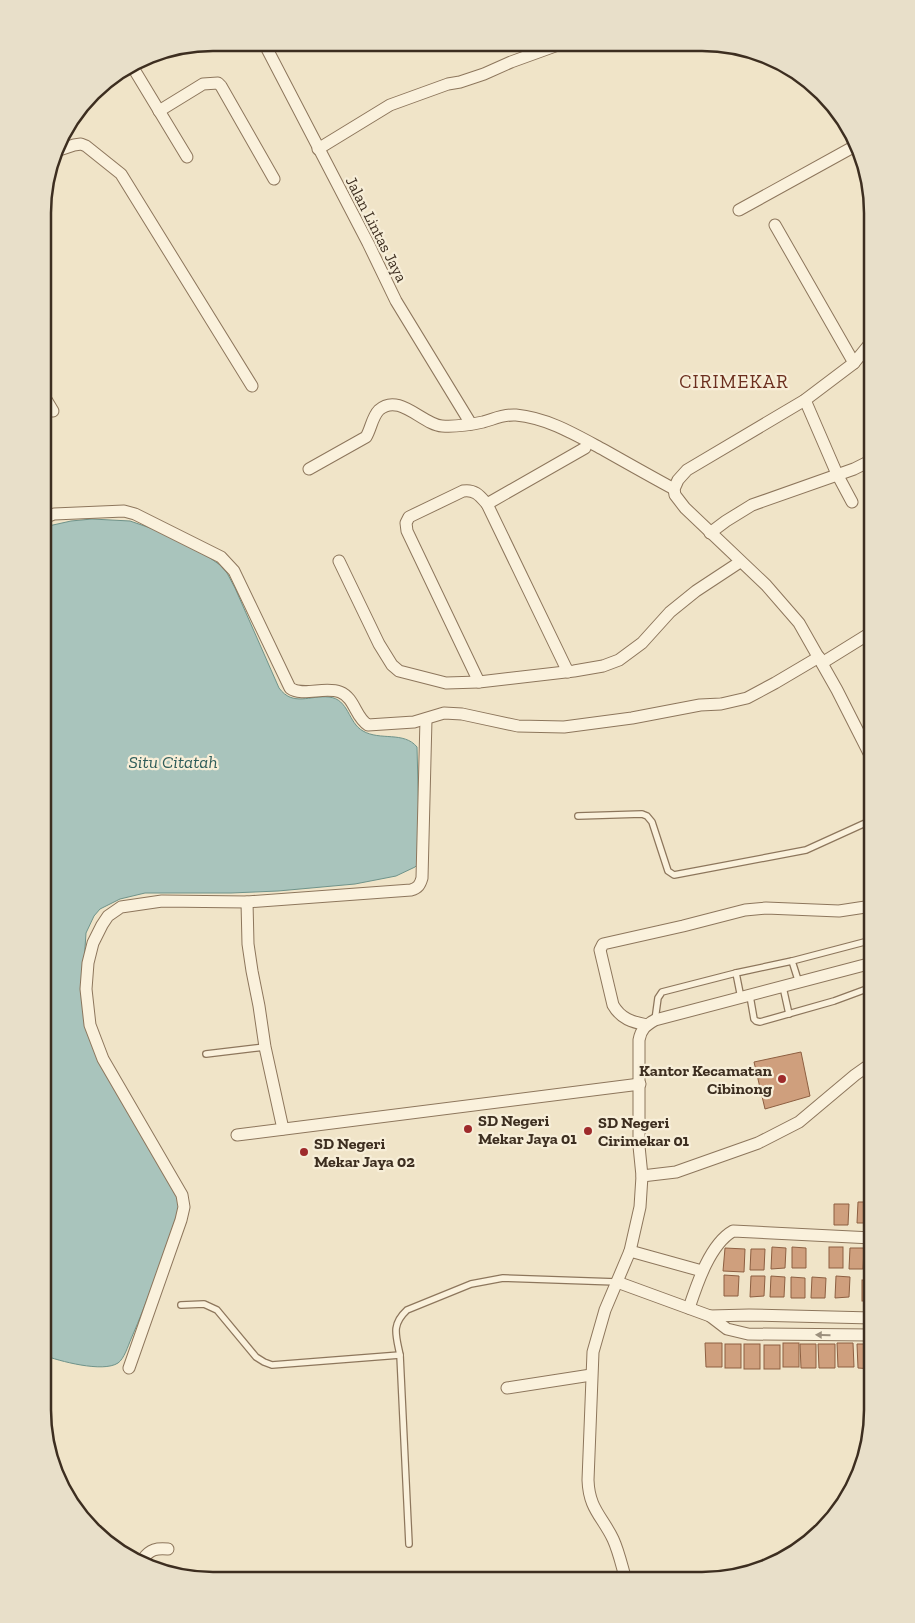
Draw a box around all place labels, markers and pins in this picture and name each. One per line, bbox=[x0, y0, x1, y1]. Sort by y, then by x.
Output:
place label: Kantor Kecamatan Cibinong bbox=[639, 1061, 773, 1098]
marker: Kantor Kecamatan Cibinong bbox=[776, 1073, 788, 1085]
place label: SD Negeri Mekar Jaya 01 bbox=[478, 1111, 577, 1148]
place label: SD Negeri Cirimekar 01 bbox=[598, 1113, 690, 1150]
marker: SD Negeri Mekar Jaya 01 bbox=[462, 1123, 474, 1135]
marker: SD Negeri Cirimekar 01 bbox=[582, 1125, 594, 1137]
place label: SD Negeri Mekar Jaya 02 bbox=[314, 1134, 415, 1171]
marker: SD Negeri Mekar Jaya 02 bbox=[298, 1146, 310, 1158]

